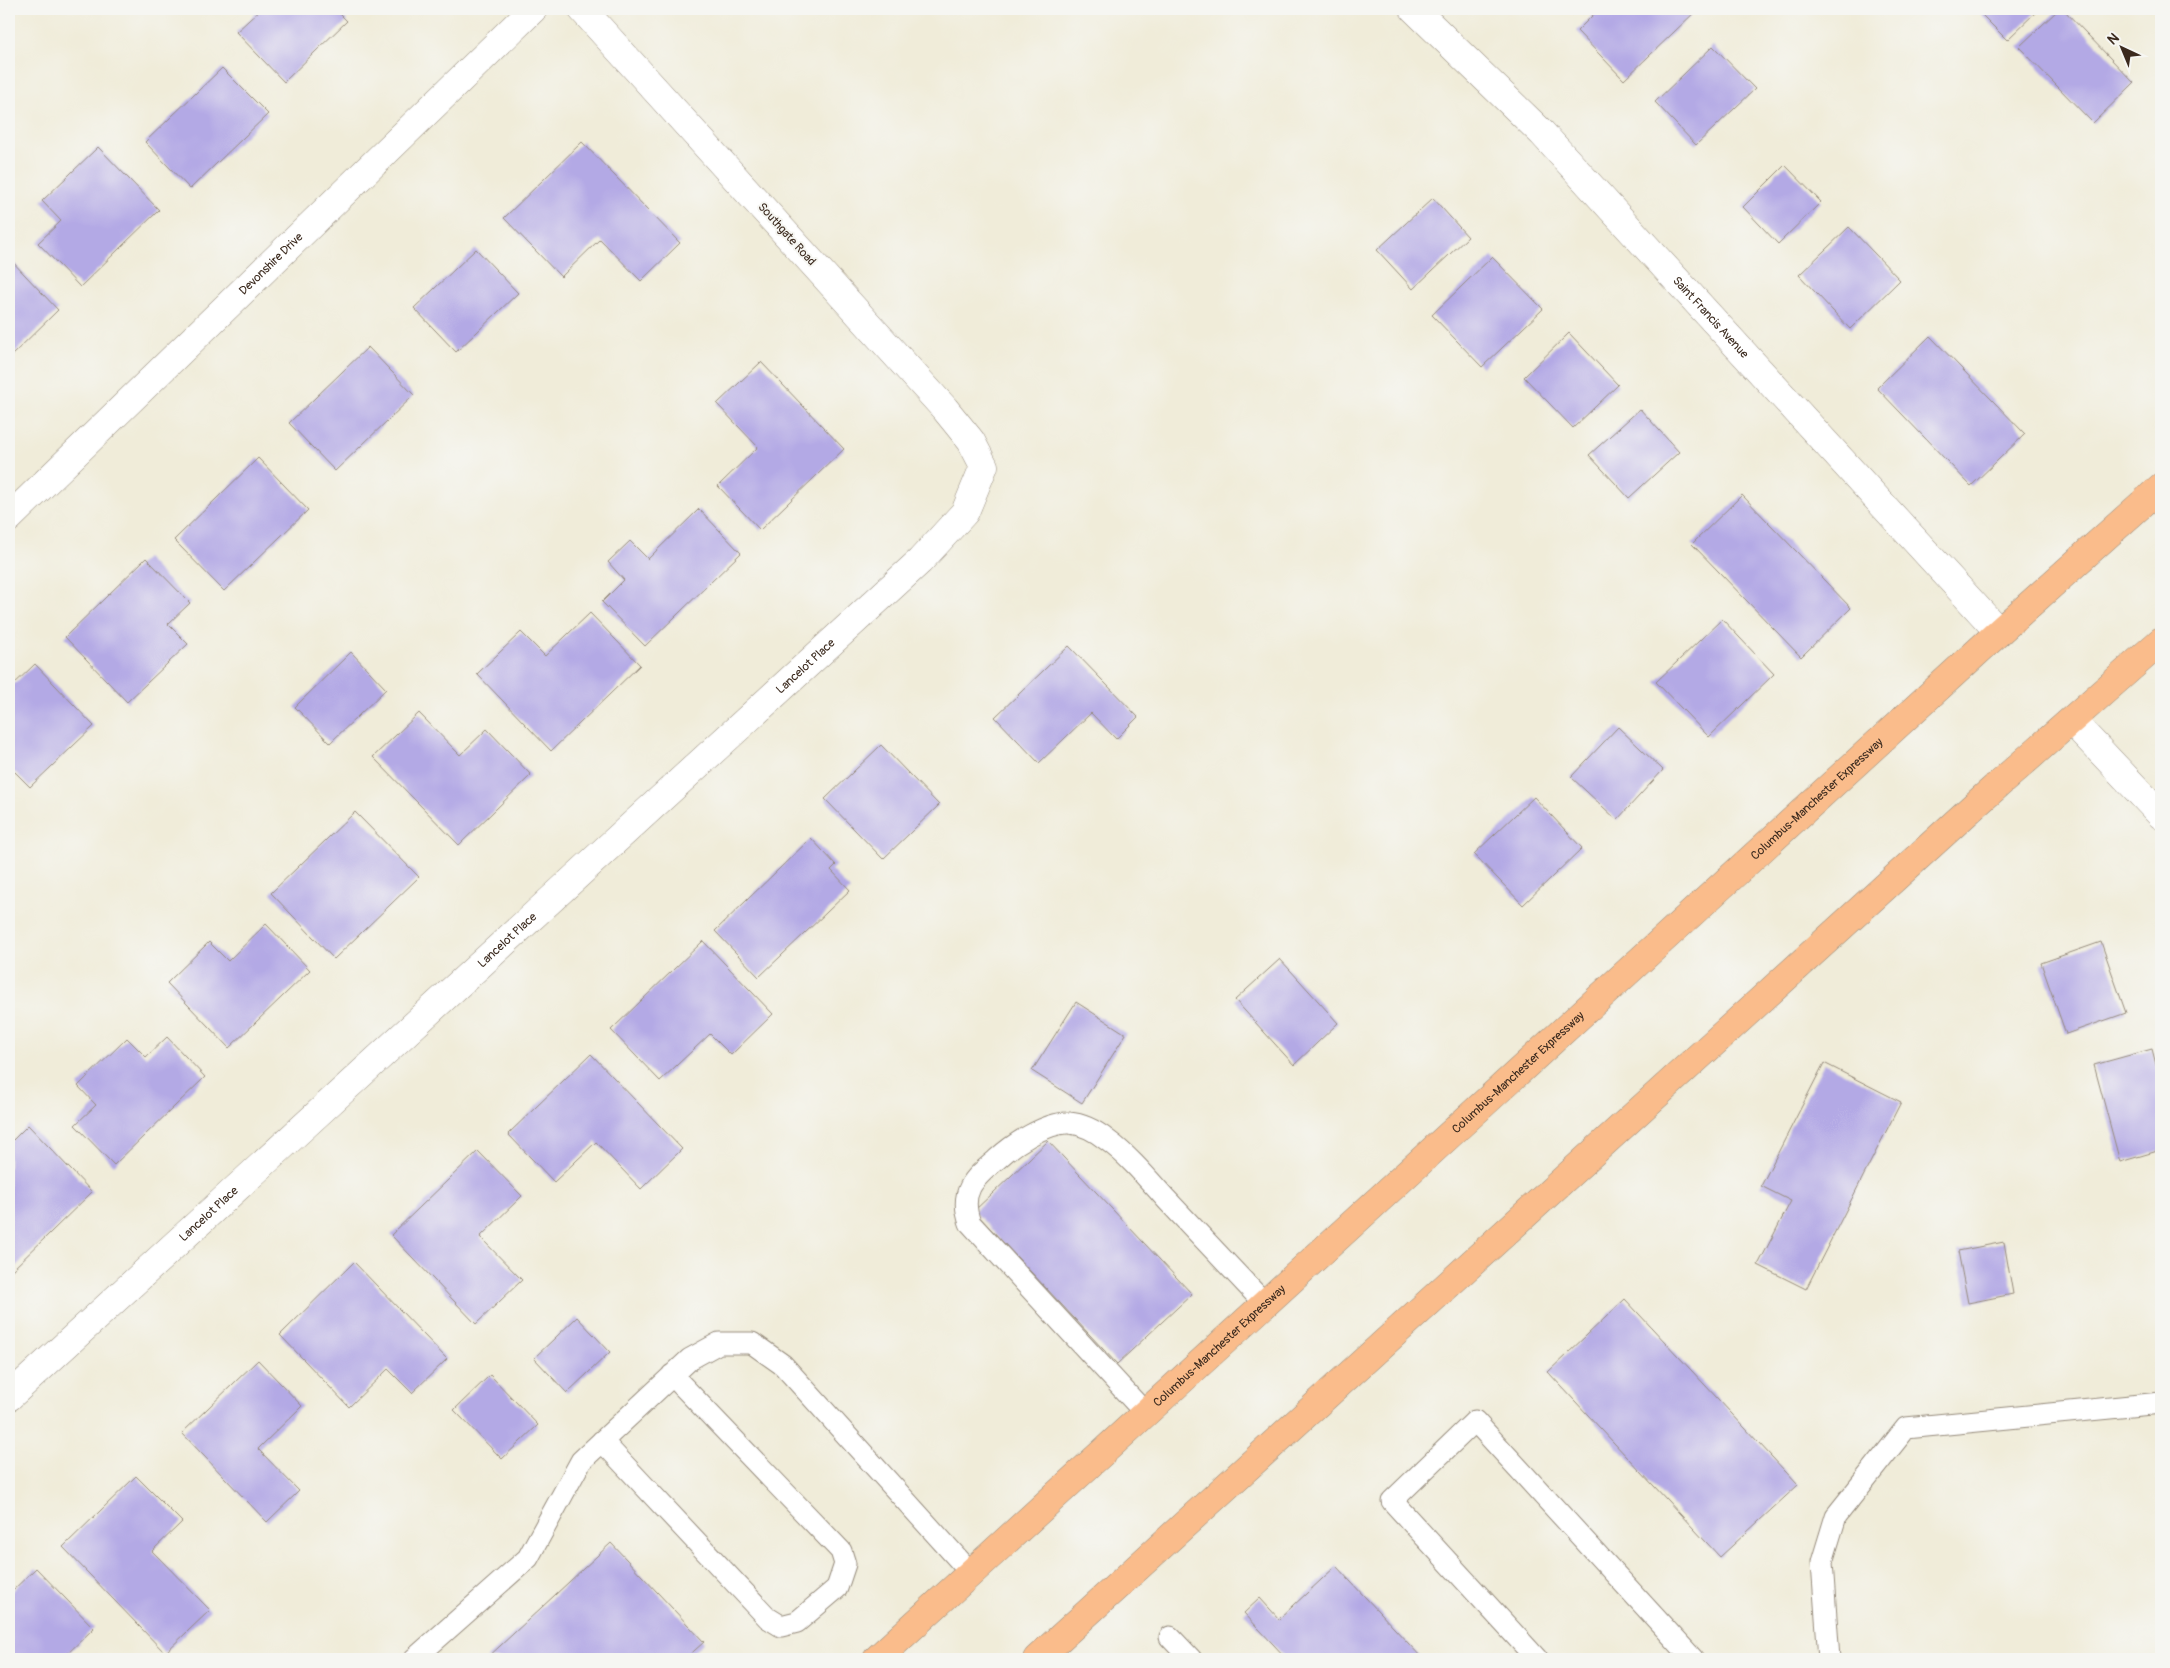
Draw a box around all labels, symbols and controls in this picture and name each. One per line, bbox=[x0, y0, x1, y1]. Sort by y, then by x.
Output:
north arrow bbox=[2098, 22, 2148, 72]
text: N bbox=[2104, 30, 2123, 48]
street label: Southgate Road bbox=[754, 200, 819, 269]
street label: Devonshire Drive bbox=[236, 230, 306, 298]
street label: Saint Francis Avenue bbox=[1669, 274, 1752, 362]
street label: Lancelot Place bbox=[773, 636, 838, 697]
street label: Columbus-Manchester Expressway bbox=[1748, 735, 1886, 863]
street label: Lancelot Place bbox=[475, 909, 540, 971]
street label: Columbus-Manchester Expressway bbox=[1449, 1008, 1588, 1137]
street label: Lancelot Place bbox=[176, 1183, 242, 1245]
street label: Columbus-Manchester Expressway bbox=[1150, 1282, 1289, 1410]

